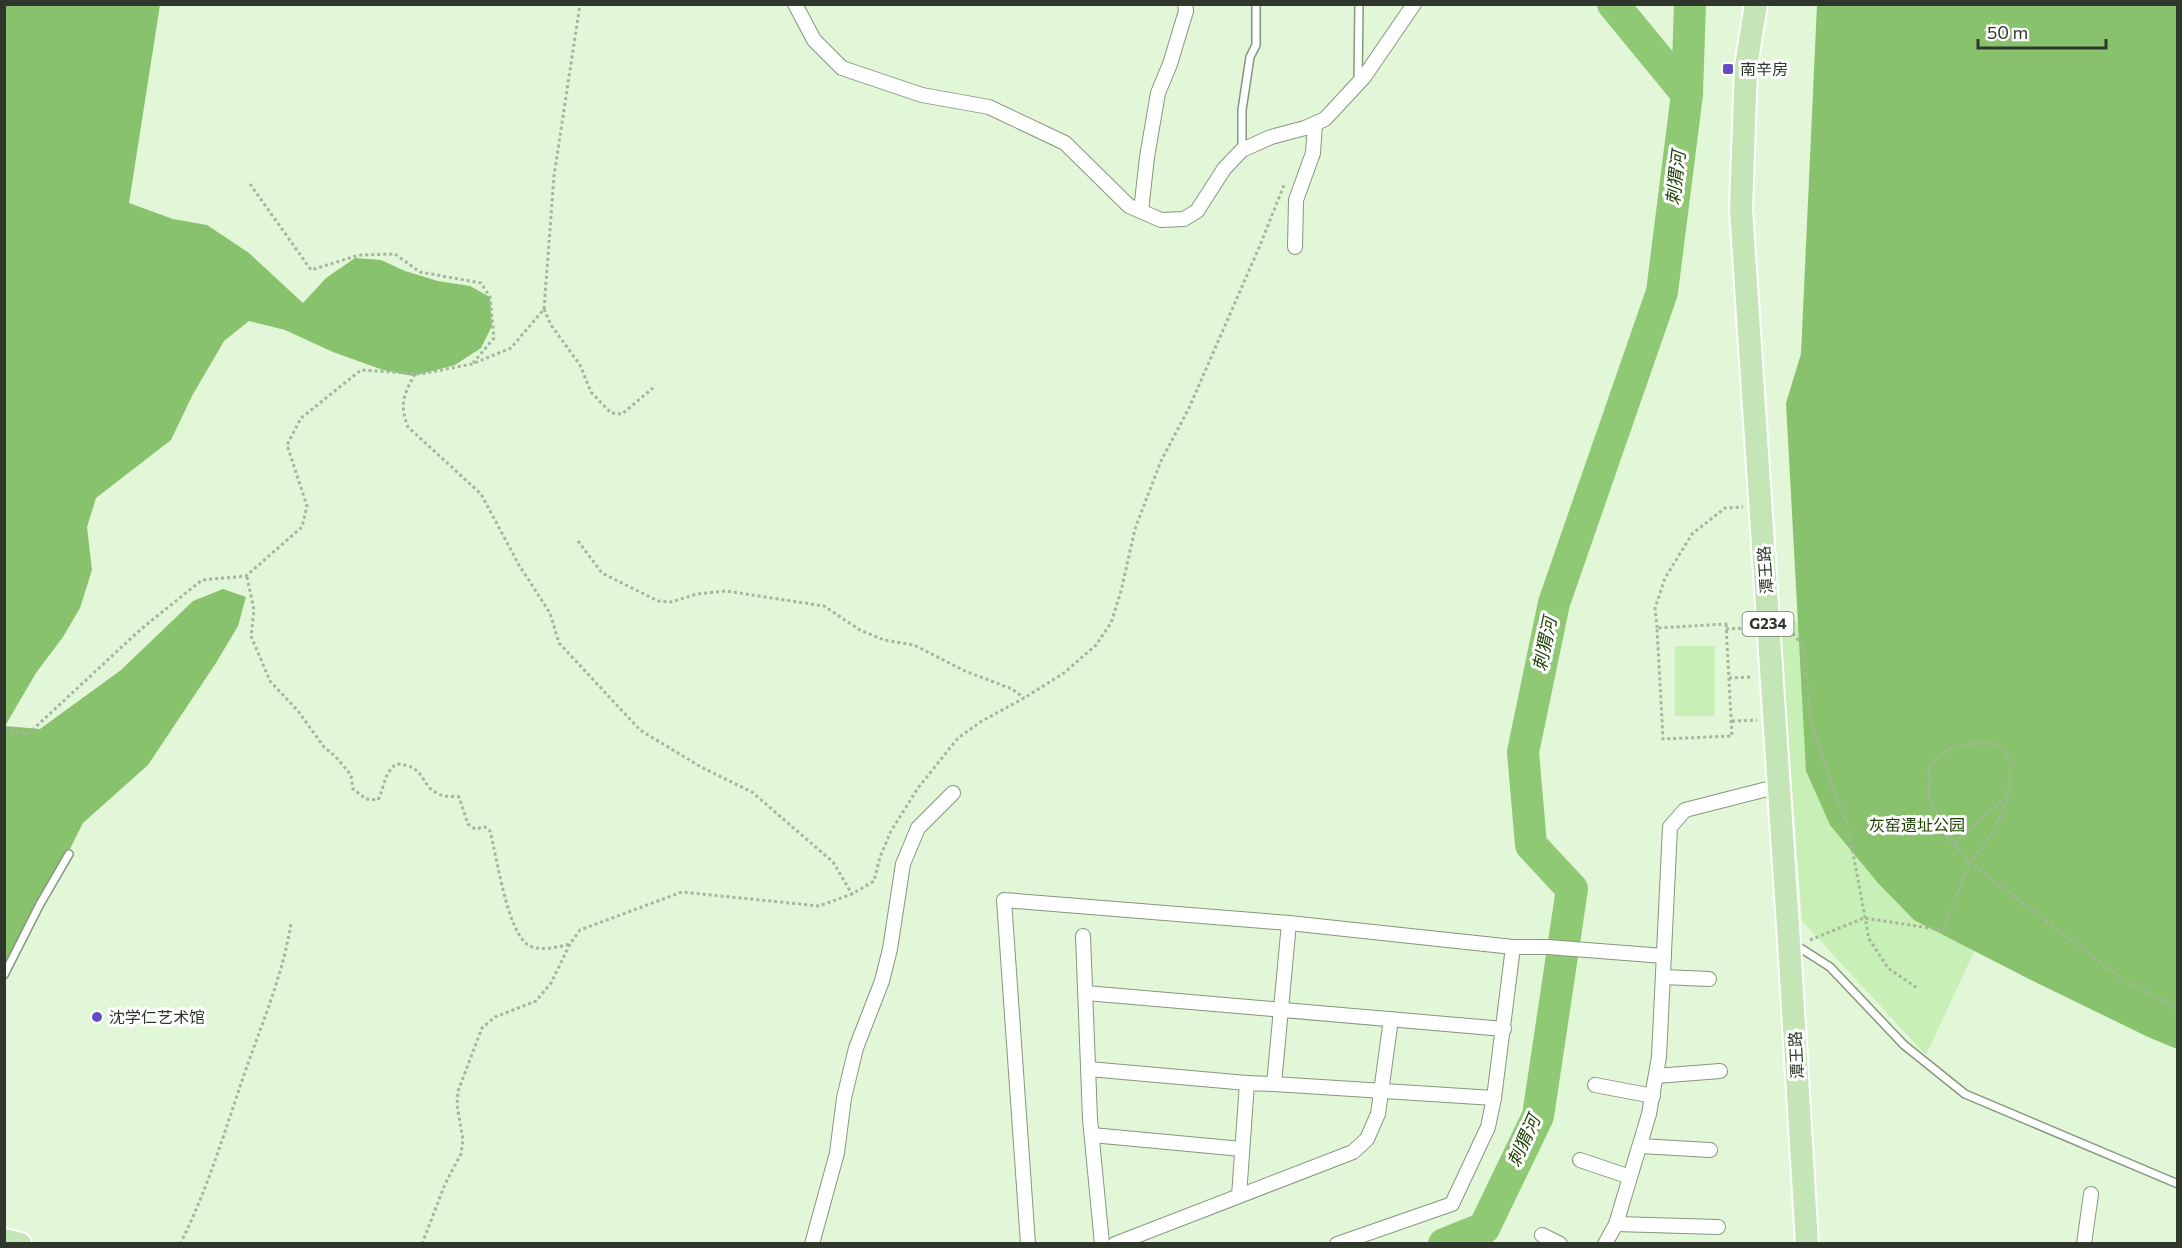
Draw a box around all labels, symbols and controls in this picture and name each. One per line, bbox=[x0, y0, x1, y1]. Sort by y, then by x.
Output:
scale bar bbox=[1978, 12, 2106, 50]
text: 50 m bbox=[1987, 21, 2028, 43]
place label: 南辛房 bbox=[1740, 59, 1788, 78]
marker: 南辛房 bbox=[1721, 62, 1735, 76]
water label: 刺猬河 bbox=[1661, 147, 1690, 206]
street label: 潭王路 bbox=[1753, 545, 1776, 595]
water label: 刺猬河 bbox=[1528, 612, 1561, 672]
road number: G234 bbox=[1742, 612, 1794, 636]
park label: 灰窑遗址公园 bbox=[1869, 815, 1965, 834]
place label: 沈学仁艺术馆 bbox=[109, 1007, 205, 1026]
marker: 沈学仁艺术馆 bbox=[90, 1010, 104, 1024]
street label: 潭王路 bbox=[1785, 1031, 1806, 1079]
water label: 刺猬河 bbox=[1502, 1109, 1545, 1170]

